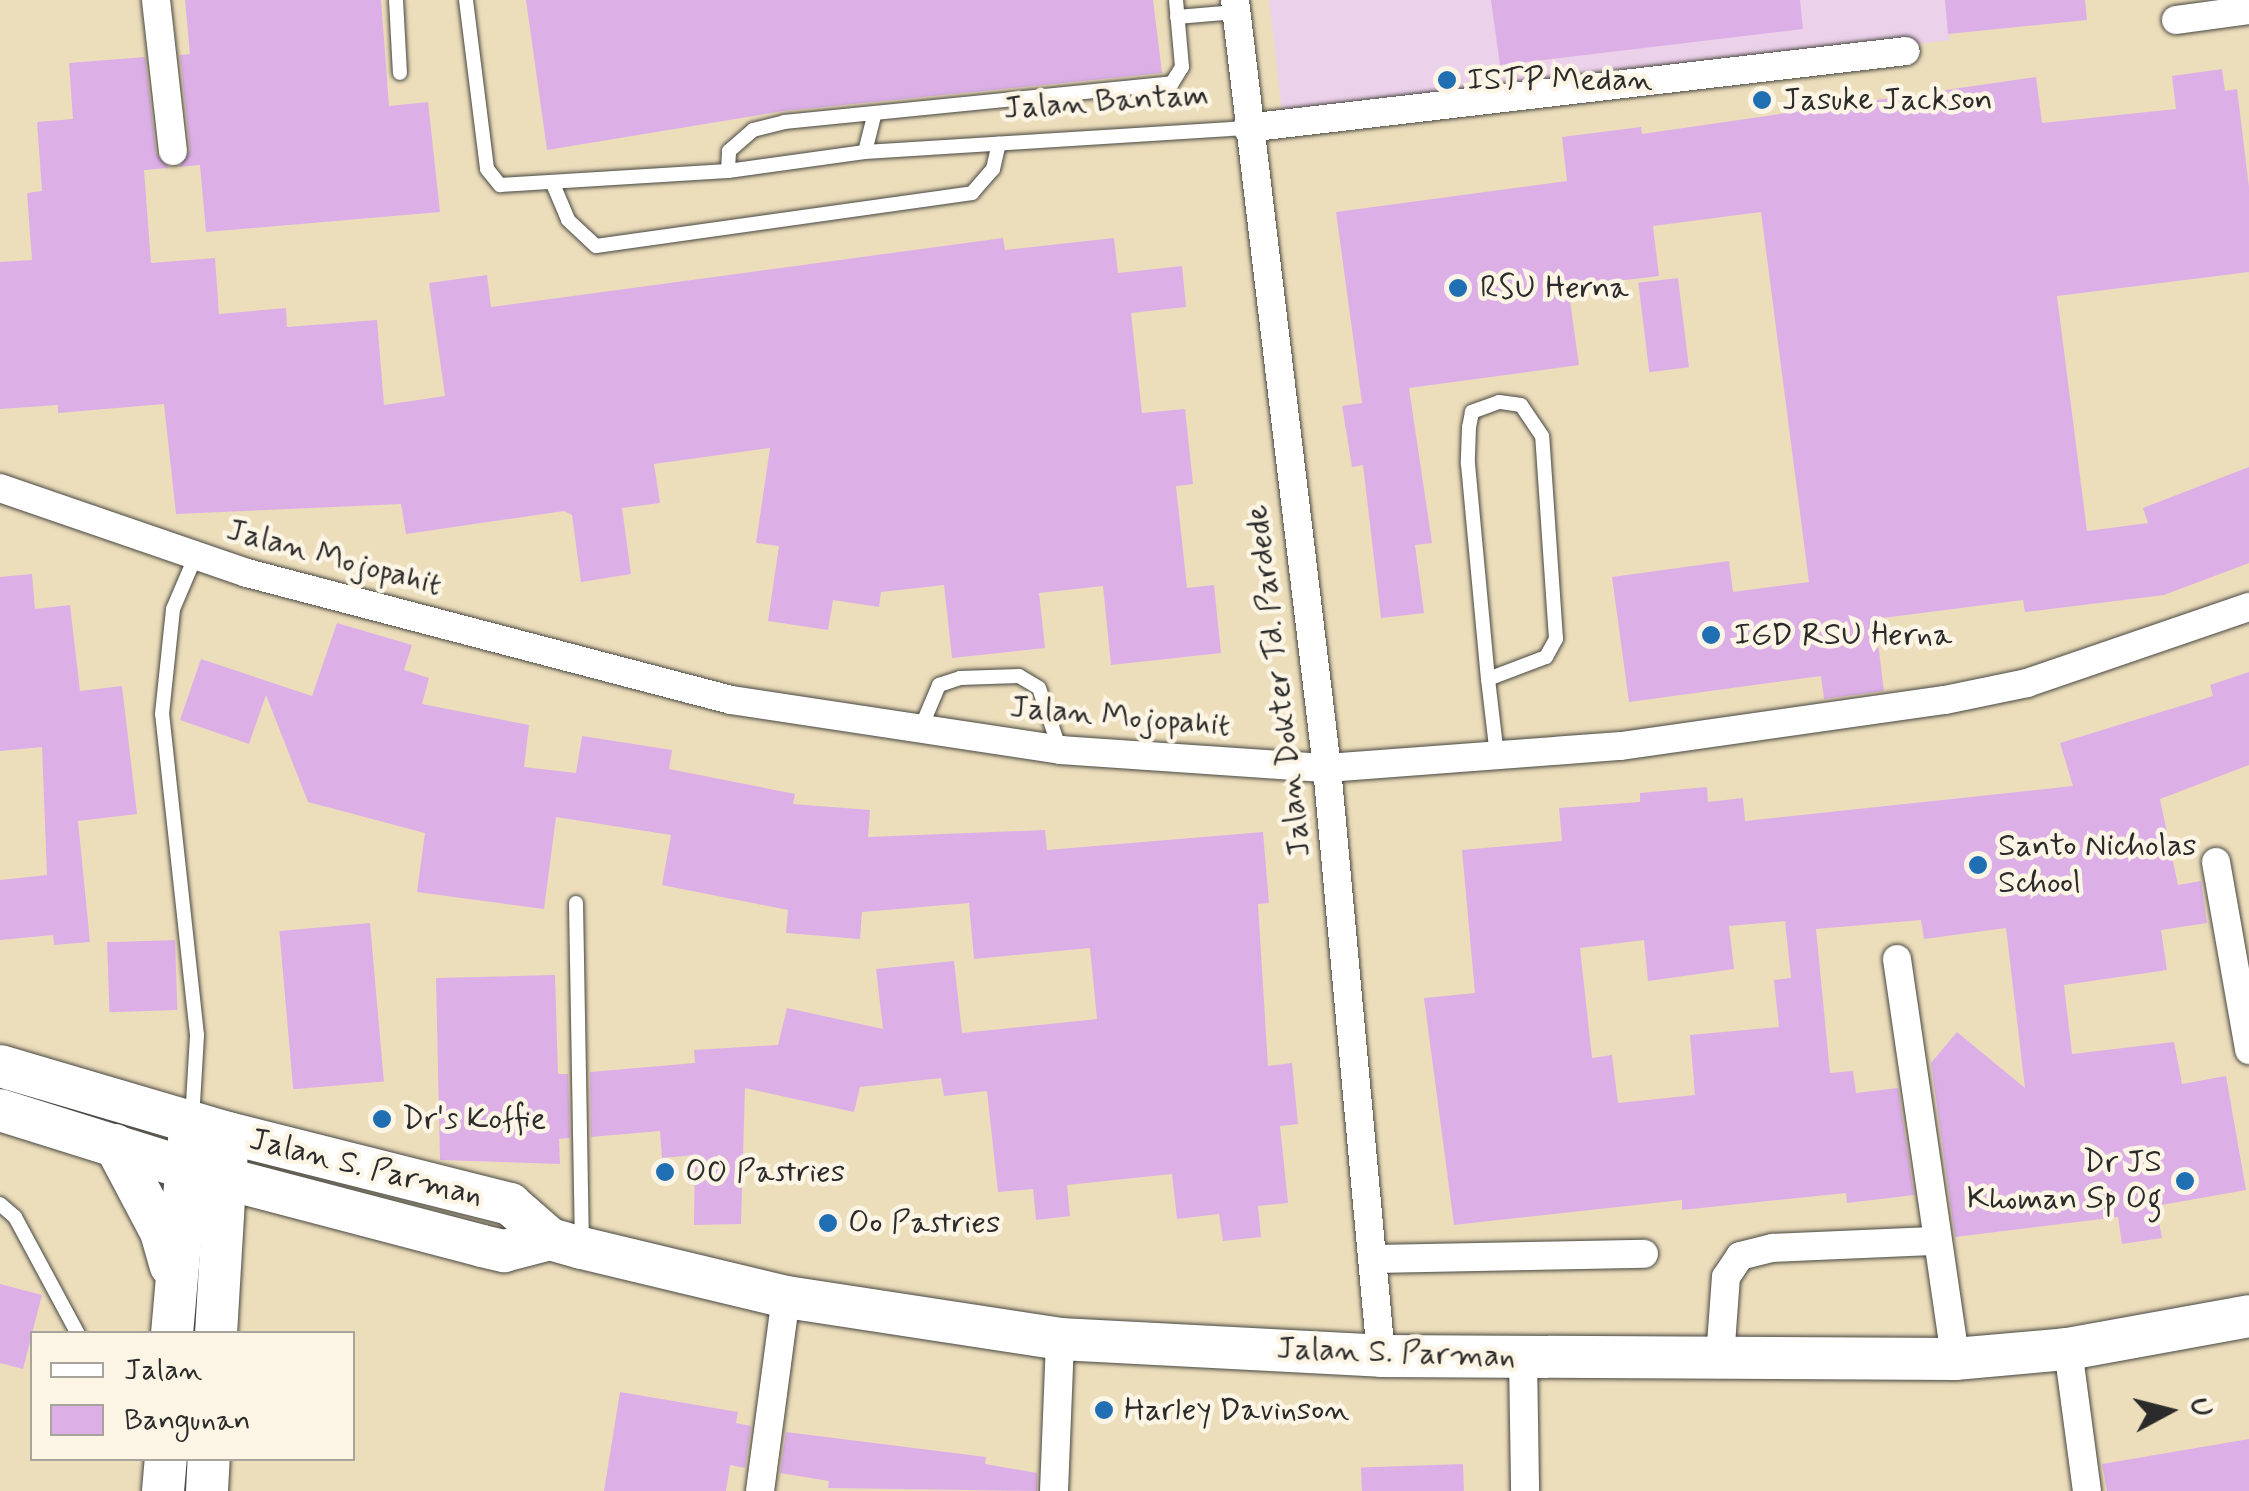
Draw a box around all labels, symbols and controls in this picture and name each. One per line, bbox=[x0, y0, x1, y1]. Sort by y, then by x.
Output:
place label: ISTP Medan bbox=[1467, 61, 1653, 99]
marker: ISTP Medan bbox=[1436, 69, 1458, 91]
street label: Jalan Bantam bbox=[1004, 76, 1208, 128]
place label: Jasuke Jackson bbox=[1782, 81, 1993, 119]
marker: Jasuke Jackson bbox=[1751, 89, 1773, 111]
place label: RSU Herna bbox=[1480, 269, 1633, 307]
marker: RSU Herna bbox=[1445, 275, 1471, 301]
street label: Jalan Dokter Td. Pardede bbox=[1239, 504, 1319, 858]
street label: Jalan Mojopahit bbox=[220, 510, 448, 606]
place label: IGD RSU Herna bbox=[1734, 616, 1954, 654]
marker: IGD RSU Herna bbox=[1698, 622, 1724, 648]
street label: Jalan Mojopahit bbox=[1006, 688, 1234, 746]
place label: Santo Nicholas School bbox=[1998, 828, 2197, 903]
marker: Santo Nicholas School bbox=[1967, 854, 1989, 876]
place label: Dr's Koffie bbox=[402, 1100, 549, 1138]
marker: Dr's Koffie bbox=[371, 1108, 393, 1130]
street label: Jalan S. Parman bbox=[245, 1120, 487, 1216]
place label: Dr JS Khoman Sp Og bbox=[1967, 1144, 2162, 1219]
place label: OO Pastries bbox=[685, 1153, 841, 1191]
marker: OO Pastries bbox=[654, 1161, 676, 1183]
marker: Dr JS Khoman Sp Og bbox=[2172, 1168, 2198, 1194]
place label: Oo Pastries bbox=[848, 1204, 996, 1242]
marker: Oo Pastries bbox=[817, 1212, 839, 1234]
street label: Jalan S. Parman bbox=[1276, 1330, 1516, 1376]
legend bbox=[30, 1331, 355, 1461]
text: Jalan bbox=[124, 1351, 202, 1390]
north arrow bbox=[2119, 1361, 2219, 1461]
place label: Harley Davinson bbox=[1124, 1391, 1351, 1429]
text: U bbox=[2180, 1396, 2219, 1419]
marker: Harley Davinson bbox=[1093, 1399, 1115, 1421]
text: Bangunan bbox=[124, 1401, 251, 1440]

